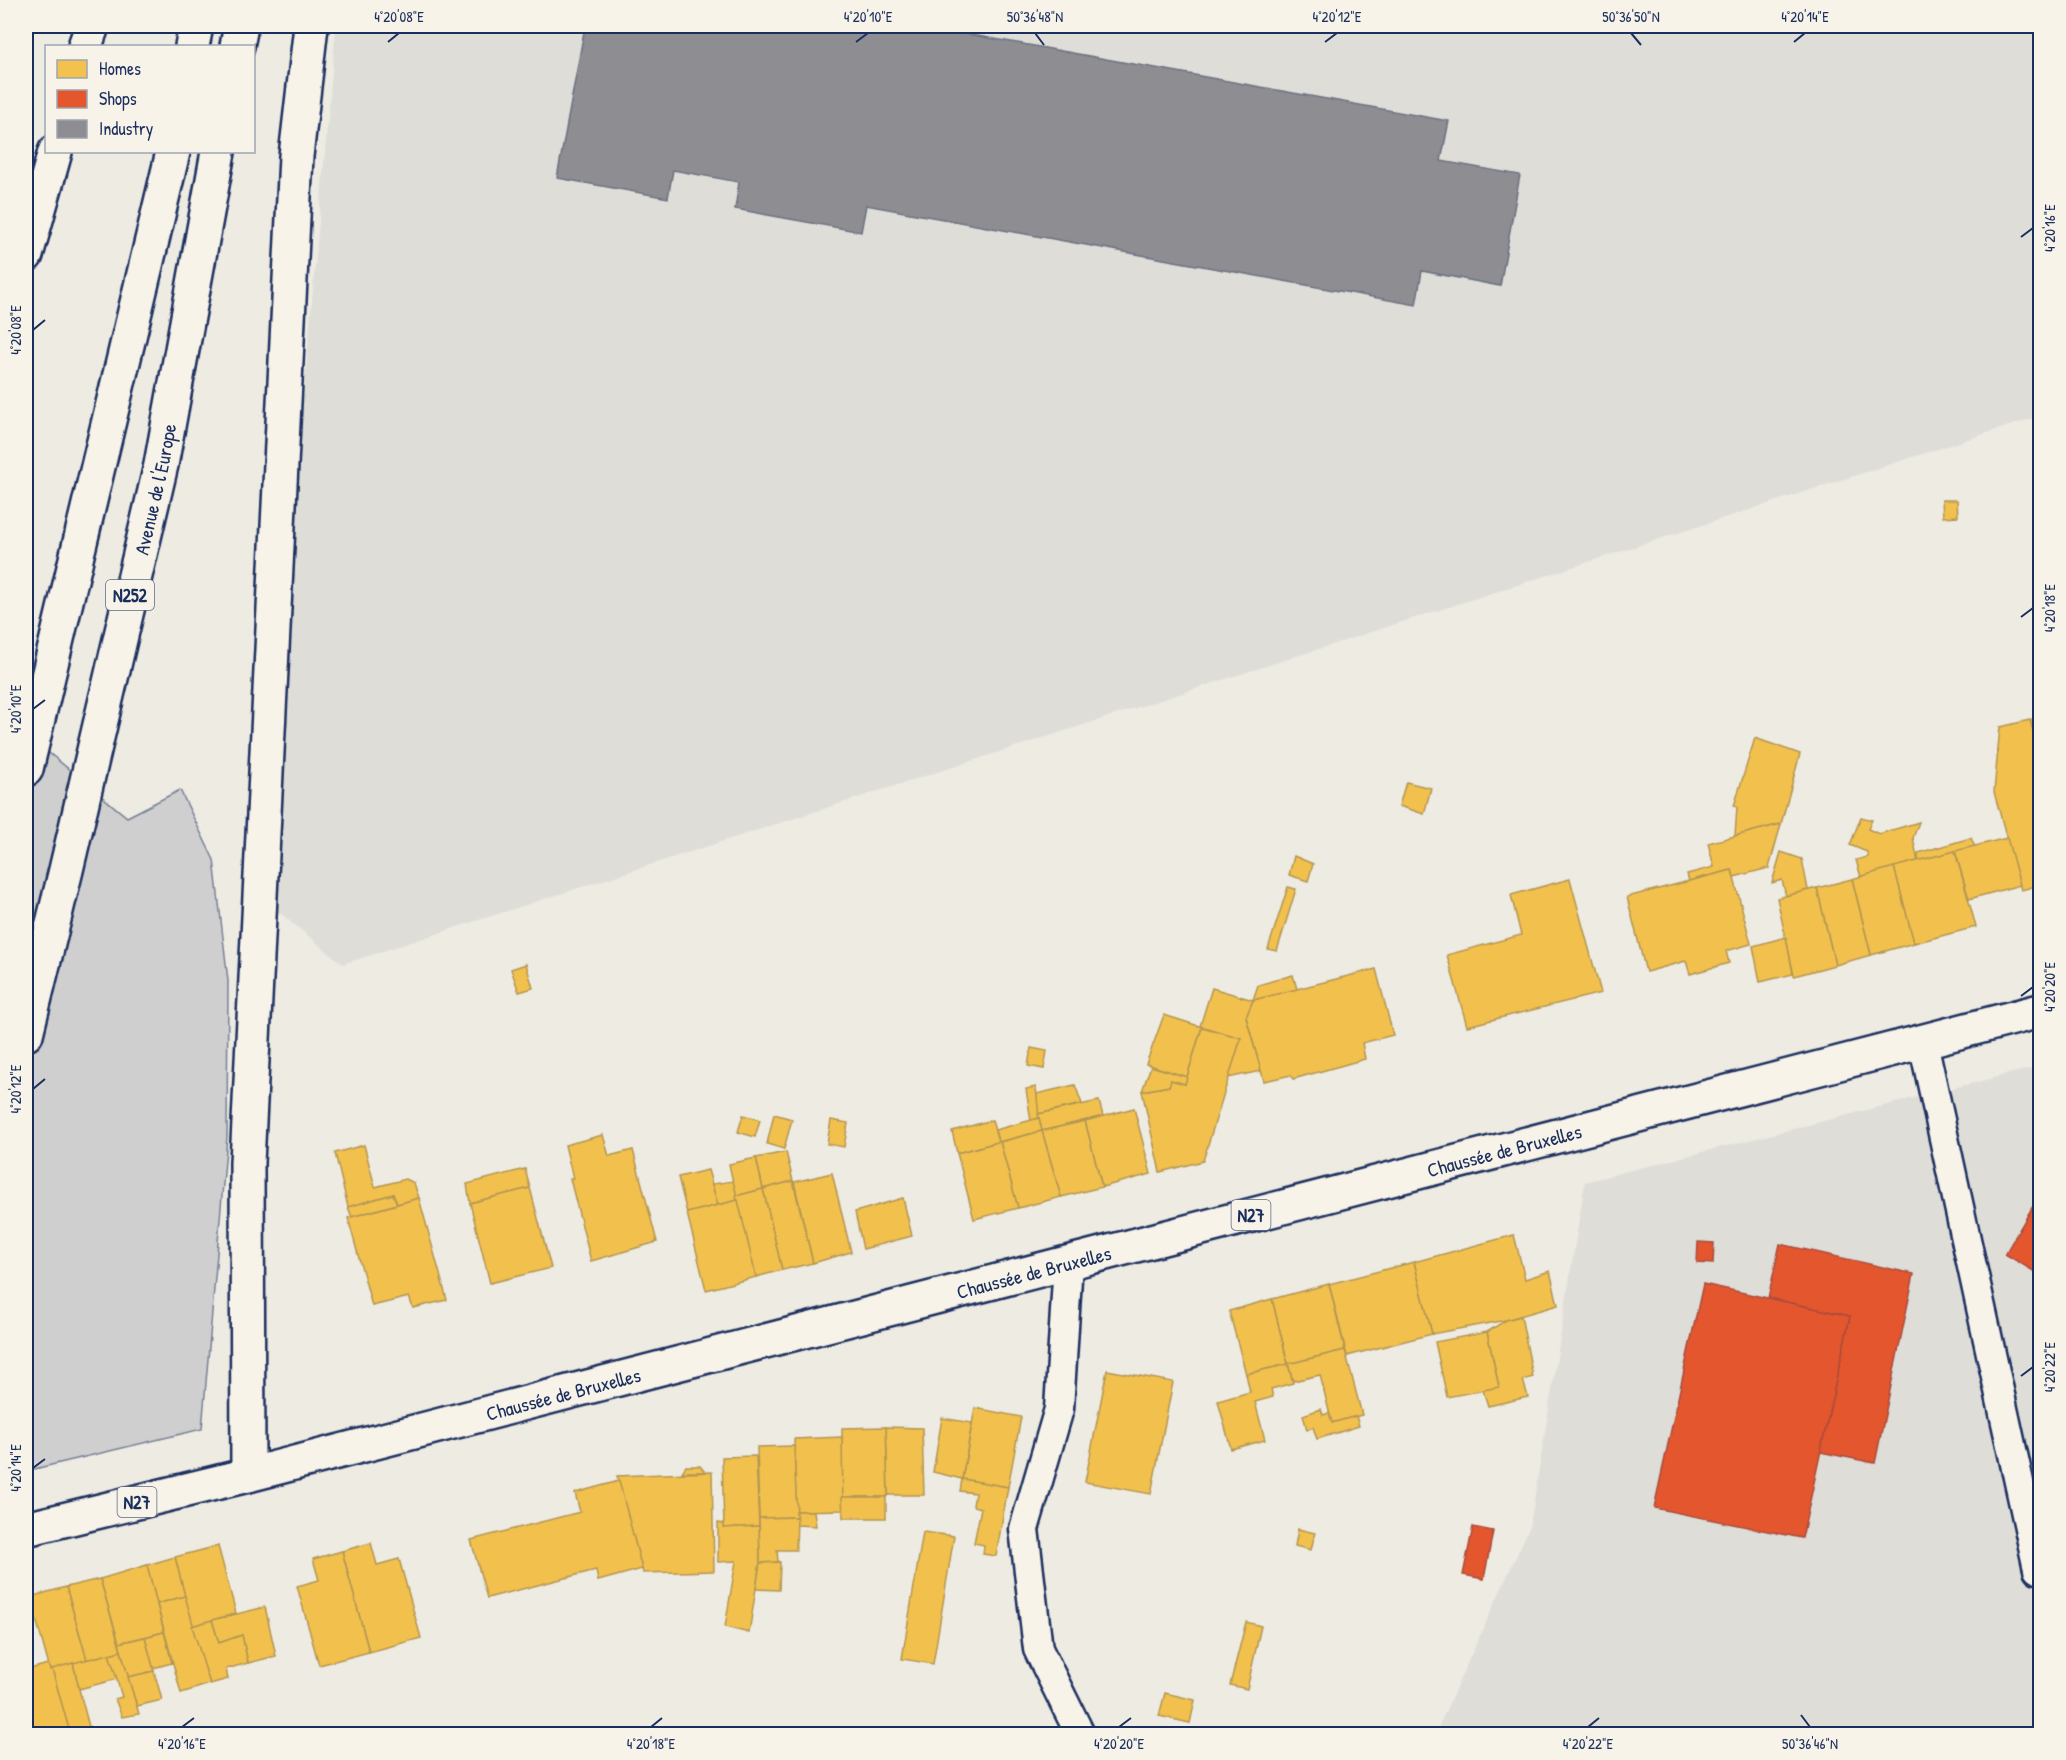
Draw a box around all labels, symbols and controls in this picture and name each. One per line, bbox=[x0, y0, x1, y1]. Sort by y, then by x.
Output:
text: 4°20'08"E bbox=[374, 6, 424, 27]
text: 4°20'10"E bbox=[844, 6, 893, 27]
text: 50°36'48"N bbox=[1007, 6, 1063, 27]
text: 4°20'12"E bbox=[1313, 6, 1362, 27]
text: 50°36'50"N bbox=[1602, 6, 1660, 27]
text: 4°20'14"E bbox=[1781, 6, 1829, 27]
legend bbox=[45, 45, 255, 153]
text: Homes bbox=[99, 56, 141, 81]
text: Shops bbox=[99, 86, 137, 111]
text: Industry bbox=[99, 116, 154, 141]
text: 4°20'16"E bbox=[2039, 204, 2060, 252]
text: 4°20'08"E bbox=[5, 305, 26, 355]
street label: Avenue de l'Europe bbox=[127, 421, 182, 557]
road number: N252 bbox=[106, 580, 154, 610]
text: 4°20'18"E bbox=[2039, 583, 2060, 632]
text: 4°20'10"E bbox=[5, 684, 26, 733]
text: 4°20'20"E bbox=[2039, 962, 2060, 1012]
text: 4°20'12"E bbox=[5, 1064, 26, 1113]
street label: Chaussée de Bruxelles bbox=[1424, 1117, 1585, 1183]
road number: N27 bbox=[1232, 1200, 1270, 1230]
street label: Chaussée de Bruxelles bbox=[953, 1239, 1114, 1305]
text: 4°20'22"E bbox=[2039, 1341, 2060, 1392]
street label: Chaussée de Bruxelles bbox=[483, 1360, 644, 1426]
text: 4°20'14"E bbox=[5, 1444, 26, 1492]
road number: N27 bbox=[118, 1487, 156, 1517]
text: 4°20'16"E bbox=[158, 1733, 206, 1754]
text: 4°20'18"E bbox=[627, 1733, 676, 1754]
text: 4°20'20"E bbox=[1094, 1733, 1144, 1754]
text: 4°20'22"E bbox=[1563, 1733, 1614, 1754]
text: 50°36'46"N bbox=[1782, 1733, 1838, 1754]

